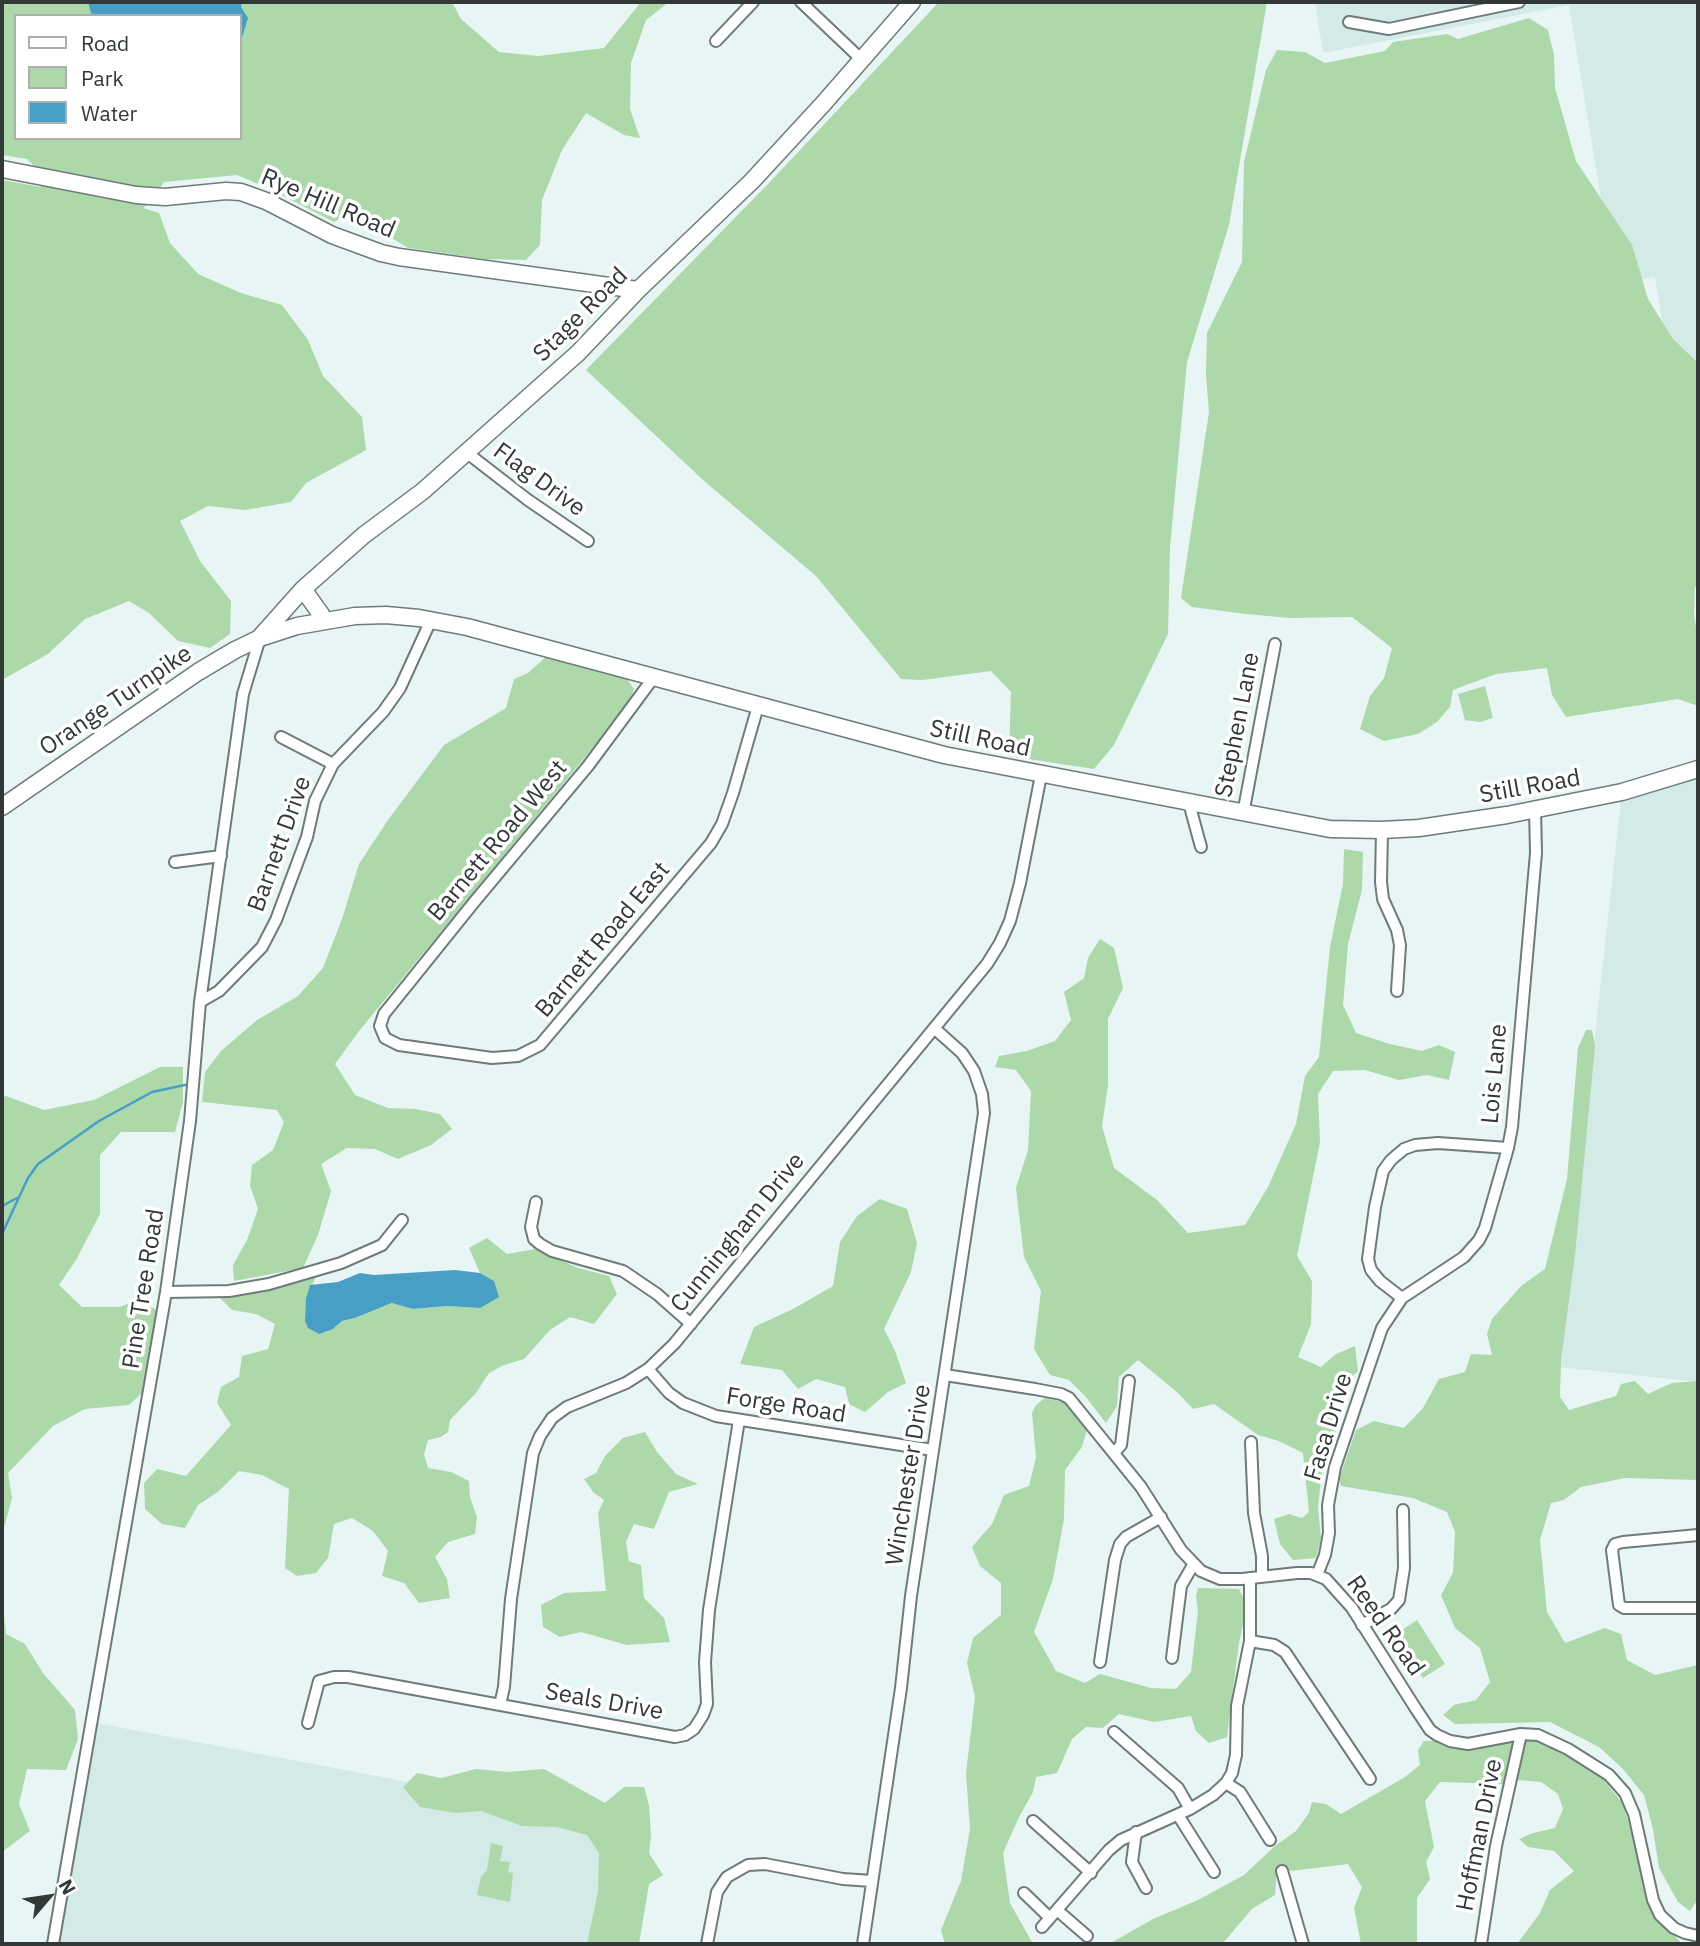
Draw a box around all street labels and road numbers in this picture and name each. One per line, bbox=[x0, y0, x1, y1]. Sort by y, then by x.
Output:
street label: Rye Hill Road bbox=[257, 163, 399, 245]
street label: Stage Road bbox=[528, 262, 634, 368]
street label: Flag Drive bbox=[487, 437, 591, 523]
street label: Orange Turnpike bbox=[34, 639, 198, 763]
street label: Stephen Lane bbox=[1210, 650, 1266, 800]
street label: Still Road bbox=[927, 714, 1033, 764]
street label: Barnett Road West bbox=[422, 755, 574, 927]
street label: Still Road bbox=[1477, 764, 1583, 810]
street label: Barnett Drive bbox=[242, 772, 318, 916]
street label: Barnett Road East bbox=[530, 856, 676, 1024]
street label: Lois Lane bbox=[1476, 1023, 1514, 1125]
street label: Cunningham Drive bbox=[665, 1147, 811, 1319]
street label: Pine Tree Road bbox=[117, 1207, 171, 1371]
street label: Fasa Drive bbox=[1299, 1370, 1359, 1484]
street label: Forge Road bbox=[724, 1382, 848, 1430]
street label: Winchester Drive bbox=[880, 1382, 938, 1568]
street label: Reed Road bbox=[1340, 1570, 1430, 1682]
street label: Seals Drive bbox=[543, 1677, 665, 1727]
street label: Hoffman Drive bbox=[1451, 1756, 1509, 1914]

